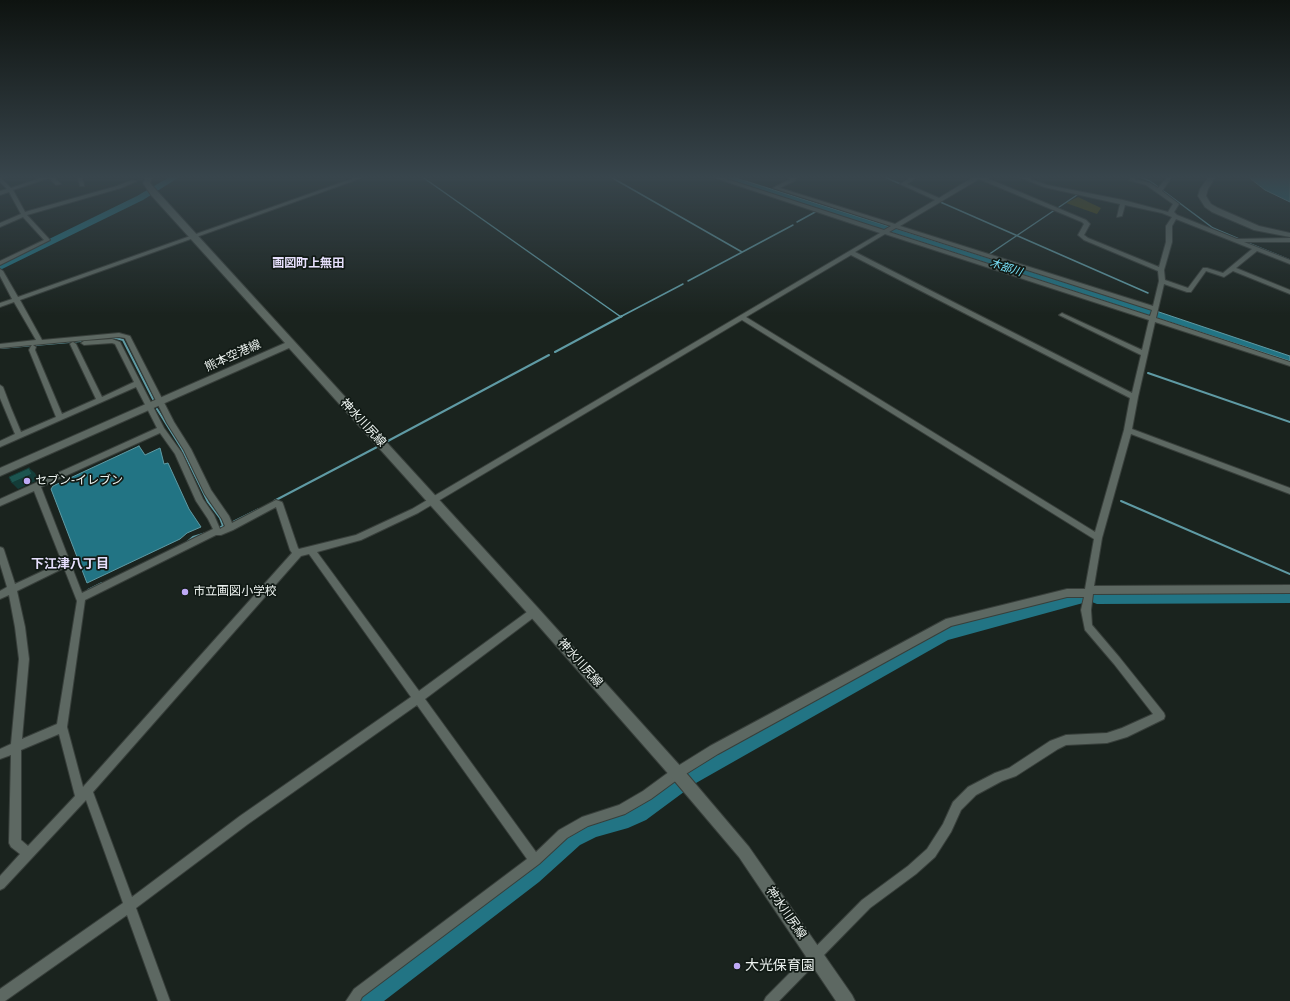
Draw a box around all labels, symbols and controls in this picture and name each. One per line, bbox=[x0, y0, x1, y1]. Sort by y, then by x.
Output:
district label: 画図町上無田 bbox=[272, 257, 344, 271]
water label: 木部川 bbox=[988, 257, 1024, 279]
street label: 熊本空港線 bbox=[203, 337, 263, 375]
street label: 神水川尻線 bbox=[337, 396, 389, 450]
place label: セブン-イレブン bbox=[35, 474, 123, 488]
marker: セブン-イレブン bbox=[22, 476, 32, 486]
district label: 下江津八丁目 bbox=[31, 556, 109, 572]
place label: 市立画図小学校 bbox=[193, 585, 277, 599]
marker: 市立画図小学校 bbox=[180, 587, 190, 597]
street label: 神水川尻線 bbox=[555, 636, 605, 690]
street label: 神水川尻線 bbox=[763, 884, 809, 942]
place label: 大光保育園 bbox=[745, 958, 815, 974]
marker: 大光保育園 bbox=[732, 961, 742, 971]

